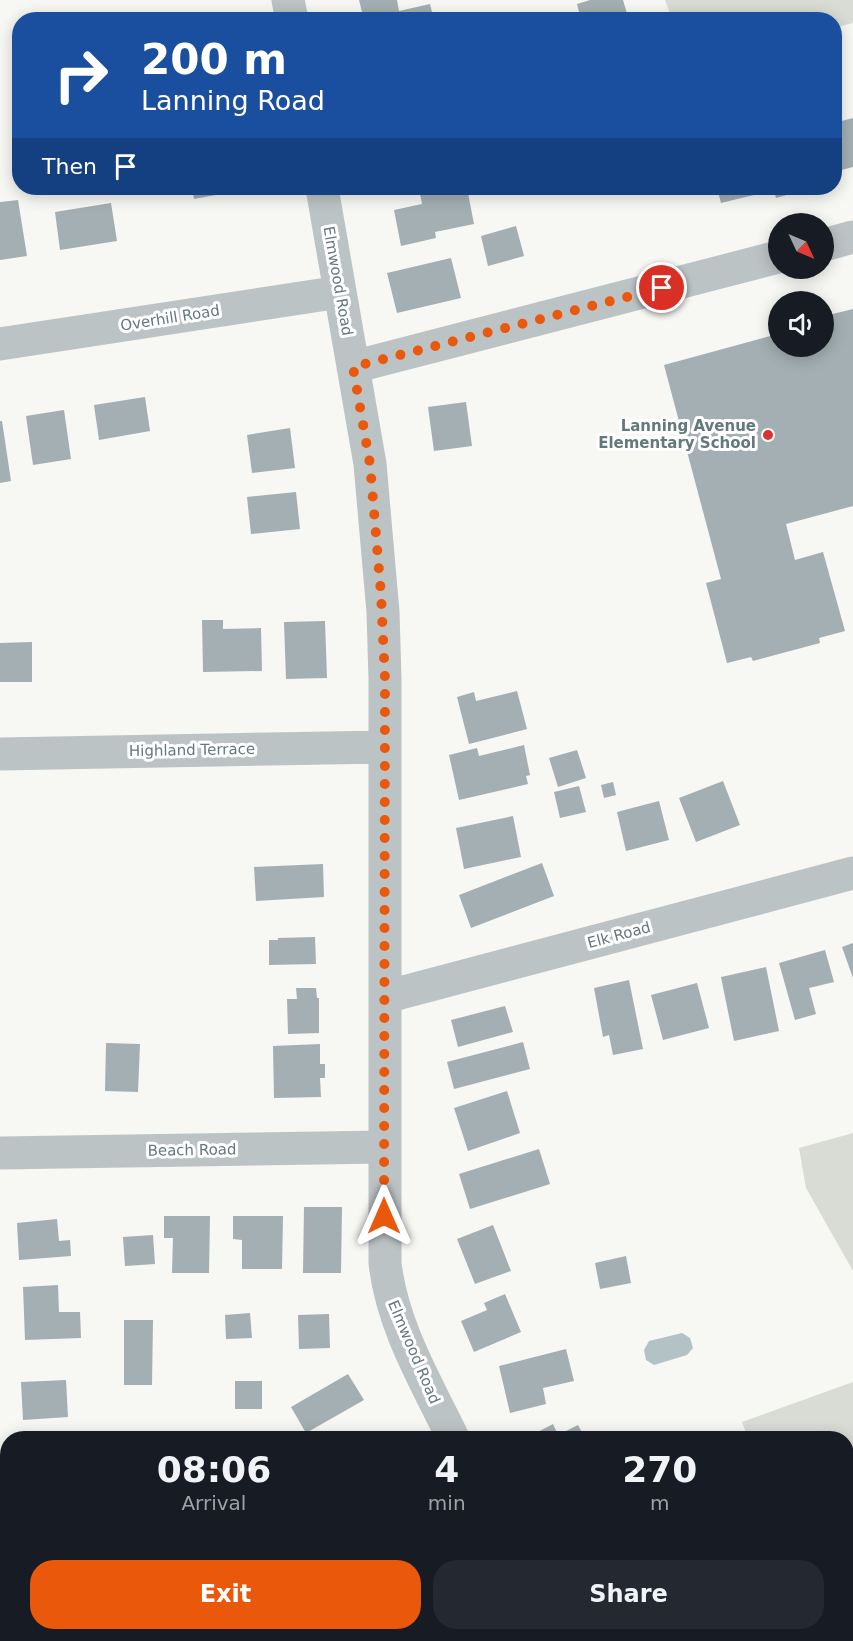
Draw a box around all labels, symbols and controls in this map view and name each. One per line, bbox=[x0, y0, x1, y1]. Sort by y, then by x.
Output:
text: 200 m bbox=[141, 35, 287, 84]
icon: right bbox=[42, 36, 120, 114]
text: Lanning Road bbox=[141, 85, 325, 116]
icon: arrive bbox=[109, 150, 142, 183]
text: Then bbox=[42, 154, 97, 179]
north arrow bbox=[768, 213, 834, 279]
map controls bbox=[768, 213, 834, 357]
street label: Elmwood Road bbox=[320, 225, 356, 337]
pin bbox=[636, 262, 687, 313]
icon: arrive bbox=[645, 271, 678, 304]
button: sound bbox=[768, 291, 834, 357]
street label: Overhill Road bbox=[119, 301, 221, 335]
place label: Lanning Avenue Elementary School bbox=[598, 417, 756, 452]
marker: Lanning Avenue Elementary School bbox=[761, 428, 775, 442]
street label: Highland Terrace bbox=[129, 740, 255, 760]
street label: Elk Road bbox=[585, 918, 653, 952]
street label: Beach Road bbox=[147, 1140, 237, 1160]
position arrow bbox=[352, 1184, 416, 1248]
street label: Elmwood Road bbox=[384, 1297, 444, 1407]
text: 08:06 bbox=[157, 1449, 271, 1490]
text: 4 bbox=[434, 1449, 459, 1490]
text: 270 bbox=[622, 1449, 697, 1490]
text: Arrival bbox=[181, 1491, 246, 1515]
text: min bbox=[428, 1491, 466, 1515]
text: m bbox=[650, 1491, 670, 1515]
button: Exit bbox=[30, 1560, 421, 1629]
button: Share bbox=[433, 1560, 824, 1629]

